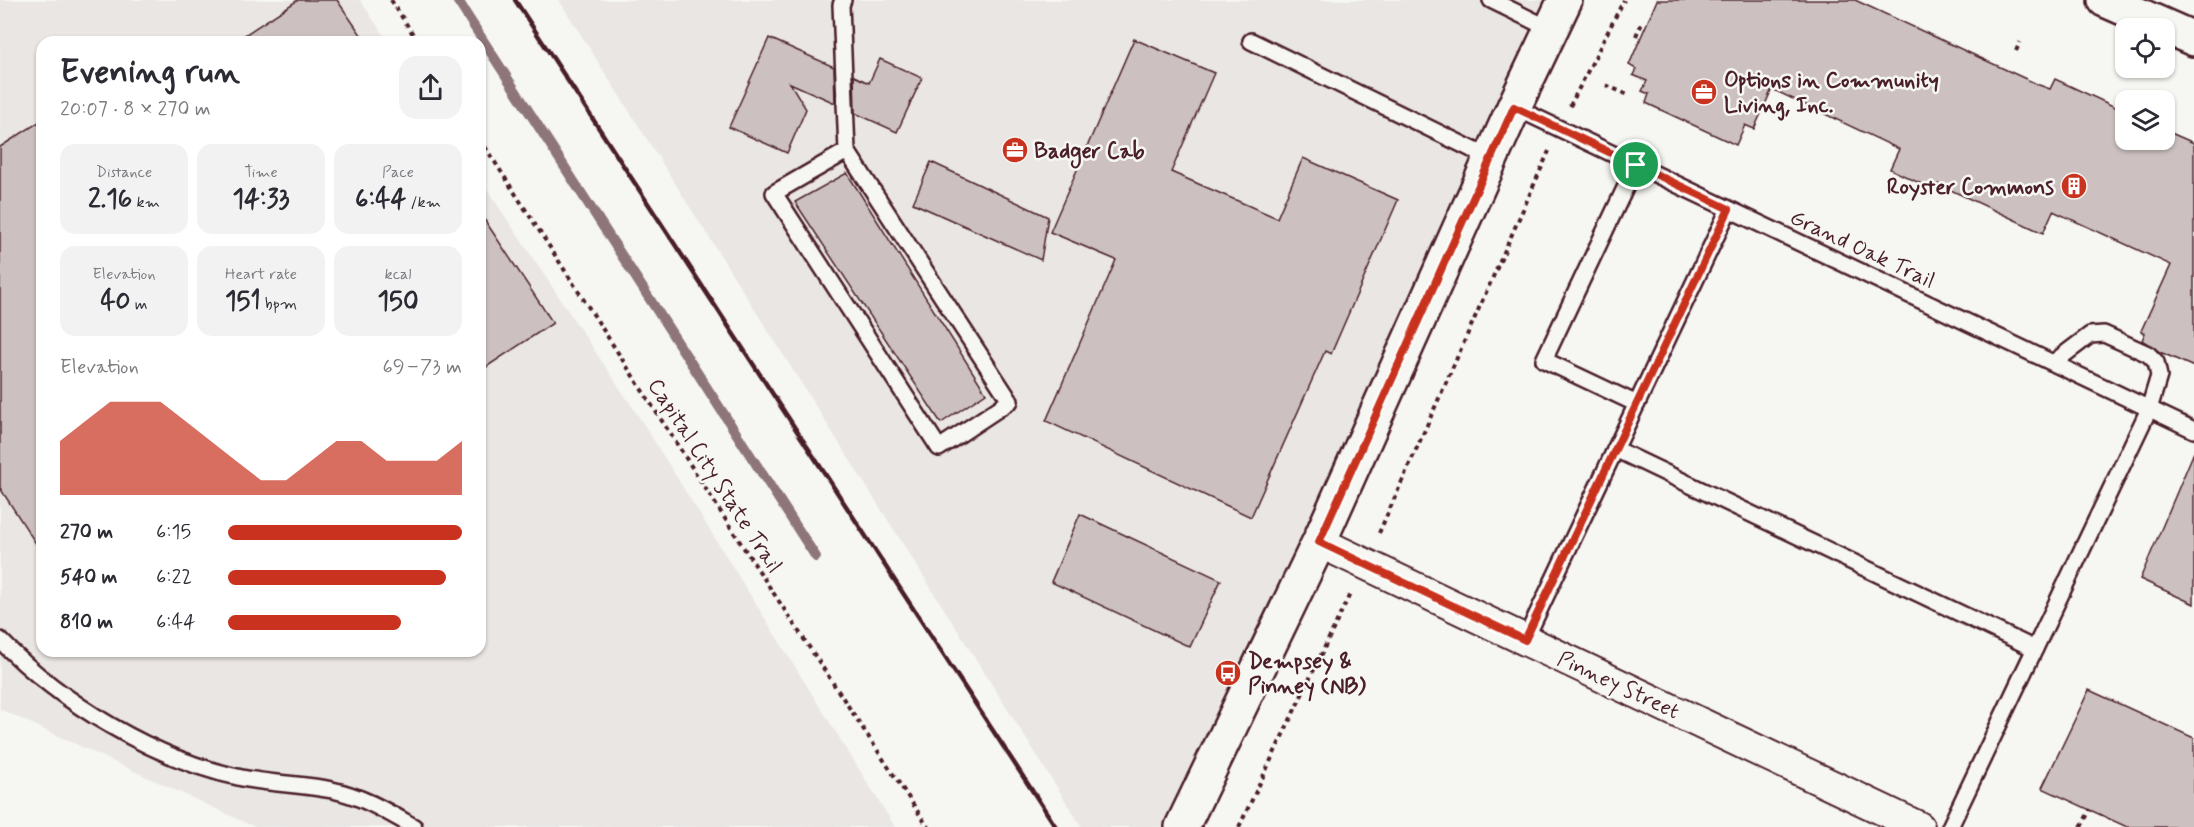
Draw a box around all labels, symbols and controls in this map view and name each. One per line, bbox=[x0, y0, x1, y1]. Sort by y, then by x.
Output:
map controls bbox=[2115, 18, 2175, 150]
button: locate bbox=[2115, 18, 2175, 78]
text: Evening run bbox=[60, 51, 240, 95]
button: share bbox=[399, 56, 462, 119]
place label: Options in Community Living, Inc. bbox=[1724, 67, 1939, 121]
office icon: Options in Community Living, Inc. bbox=[1689, 77, 1719, 107]
button: layers bbox=[2115, 90, 2175, 150]
text: 20:07 · 8 × 270 m bbox=[60, 96, 211, 123]
office icon: Badger Cab bbox=[1000, 135, 1030, 165]
place label: Badger Cab bbox=[1034, 138, 1145, 169]
pin bbox=[1610, 139, 1661, 190]
icon: arrive bbox=[1619, 148, 1652, 181]
text: Distance bbox=[96, 162, 152, 183]
text: Time bbox=[244, 162, 278, 183]
text: Pace bbox=[382, 162, 414, 183]
building icon: Royster Commons bbox=[2059, 171, 2089, 201]
place label: Royster Commons bbox=[1887, 174, 2054, 202]
text: 2.16 bbox=[88, 183, 132, 217]
text: 14:33 bbox=[232, 183, 290, 217]
text: 6:44 bbox=[355, 183, 406, 217]
text: km bbox=[132, 192, 160, 213]
text: /km bbox=[406, 192, 441, 213]
street label: Grand Oak Trail bbox=[1785, 204, 1939, 296]
text: Elevation bbox=[93, 264, 156, 285]
text: Heart rate bbox=[225, 264, 297, 285]
text: kcal bbox=[385, 264, 411, 285]
text: 40 bbox=[100, 285, 130, 319]
text: 151 bbox=[225, 285, 261, 319]
text: 150 bbox=[377, 285, 419, 319]
text: m bbox=[130, 294, 148, 315]
text: bpm bbox=[261, 294, 297, 315]
text: Elevation bbox=[60, 354, 139, 381]
text: 69–73 m bbox=[383, 354, 462, 381]
street label: Capital City State Trail bbox=[641, 373, 788, 579]
text: 270 m bbox=[60, 519, 113, 546]
text: 6:15 bbox=[156, 519, 191, 546]
text: 540 m bbox=[60, 564, 117, 591]
text: 6:22 bbox=[156, 564, 192, 591]
text: 810 m bbox=[60, 609, 113, 636]
text: 6:44 bbox=[156, 609, 195, 636]
street label: Pinney Street bbox=[1553, 645, 1684, 726]
place label: Dempsey & Pinney (NB) bbox=[1248, 648, 1366, 702]
bus stop icon: Dempsey & Pinney (NB) bbox=[1213, 658, 1243, 688]

